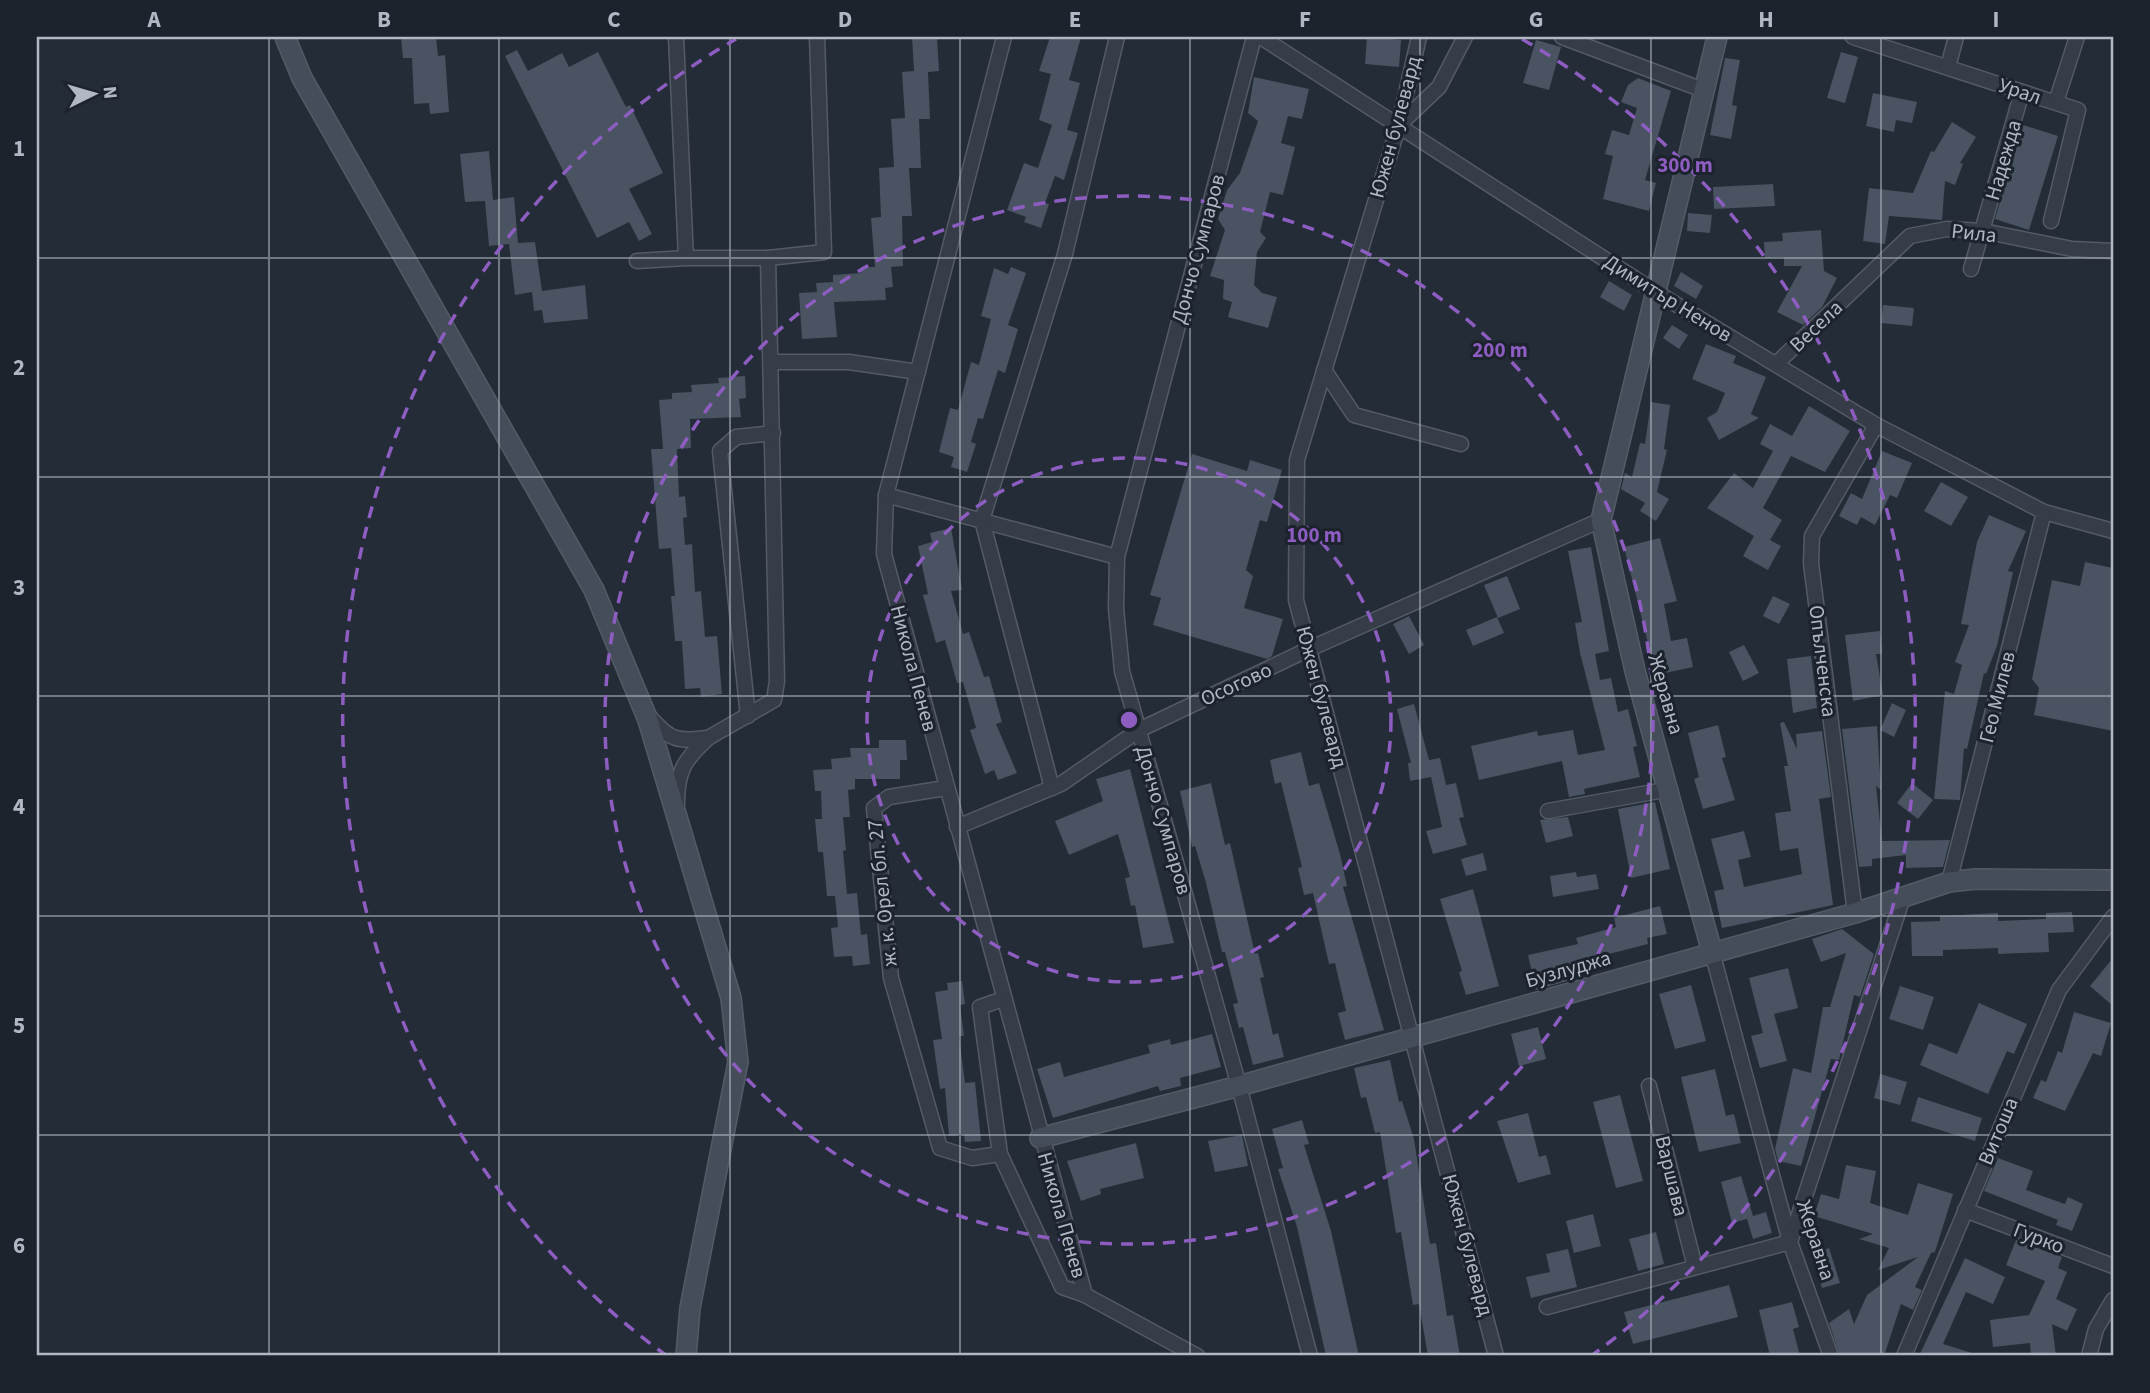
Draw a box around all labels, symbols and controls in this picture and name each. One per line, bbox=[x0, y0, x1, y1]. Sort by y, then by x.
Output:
text: A bbox=[146, 3, 161, 36]
text: B bbox=[377, 3, 391, 36]
text: C bbox=[607, 3, 621, 36]
text: D bbox=[838, 3, 852, 36]
text: E bbox=[1069, 3, 1081, 36]
text: F bbox=[1299, 3, 1311, 36]
text: G bbox=[1529, 3, 1543, 36]
text: H bbox=[1758, 3, 1774, 36]
text: I bbox=[1993, 3, 1999, 36]
street label: Южен булевард bbox=[1362, 53, 1428, 201]
north arrow bbox=[60, 60, 130, 130]
street label: Урал bbox=[1995, 70, 2045, 112]
text: N bbox=[95, 85, 123, 100]
street label: Надежда bbox=[1977, 116, 2029, 204]
text: 1 bbox=[13, 132, 25, 165]
text: 300 m bbox=[1657, 150, 1713, 180]
street label: Дончо Сумпаров bbox=[1164, 171, 1232, 327]
street label: Рила bbox=[1950, 216, 1998, 250]
street label: Димитър Ненов bbox=[1598, 247, 1738, 349]
street label: Весела bbox=[1783, 293, 1849, 359]
text: 200 m bbox=[1472, 335, 1528, 365]
text: 2 bbox=[13, 351, 25, 384]
text: 100 m bbox=[1286, 520, 1342, 550]
text: 3 bbox=[13, 571, 25, 604]
street label: Никола Пенев bbox=[883, 601, 945, 735]
street label: Опълченска bbox=[1801, 603, 1845, 719]
street label: Южен булевард bbox=[1289, 623, 1355, 771]
street label: Гео Милев bbox=[1971, 648, 2023, 746]
street label: Жеравна bbox=[1640, 650, 1692, 738]
street label: Осогово bbox=[1195, 654, 1277, 714]
centre of rings bbox=[1117, 708, 1141, 732]
street label: Дончо Сумпаров bbox=[1128, 742, 1200, 898]
text: 4 bbox=[13, 790, 25, 823]
street label: ж. к. Орел бл. 27 bbox=[859, 818, 905, 968]
street label: Бузлуджа bbox=[1522, 942, 1614, 996]
text: 5 bbox=[13, 1009, 25, 1042]
street label: Витоша bbox=[1970, 1092, 2026, 1170]
street label: Варшава bbox=[1648, 1133, 1696, 1219]
street label: Никола Пенев bbox=[1030, 1148, 1094, 1282]
street label: Южен булевард bbox=[1435, 1171, 1501, 1319]
street label: Жеравна bbox=[1789, 1196, 1843, 1284]
street label: Гурко bbox=[2009, 1215, 2069, 1261]
text: 6 bbox=[13, 1229, 25, 1262]

